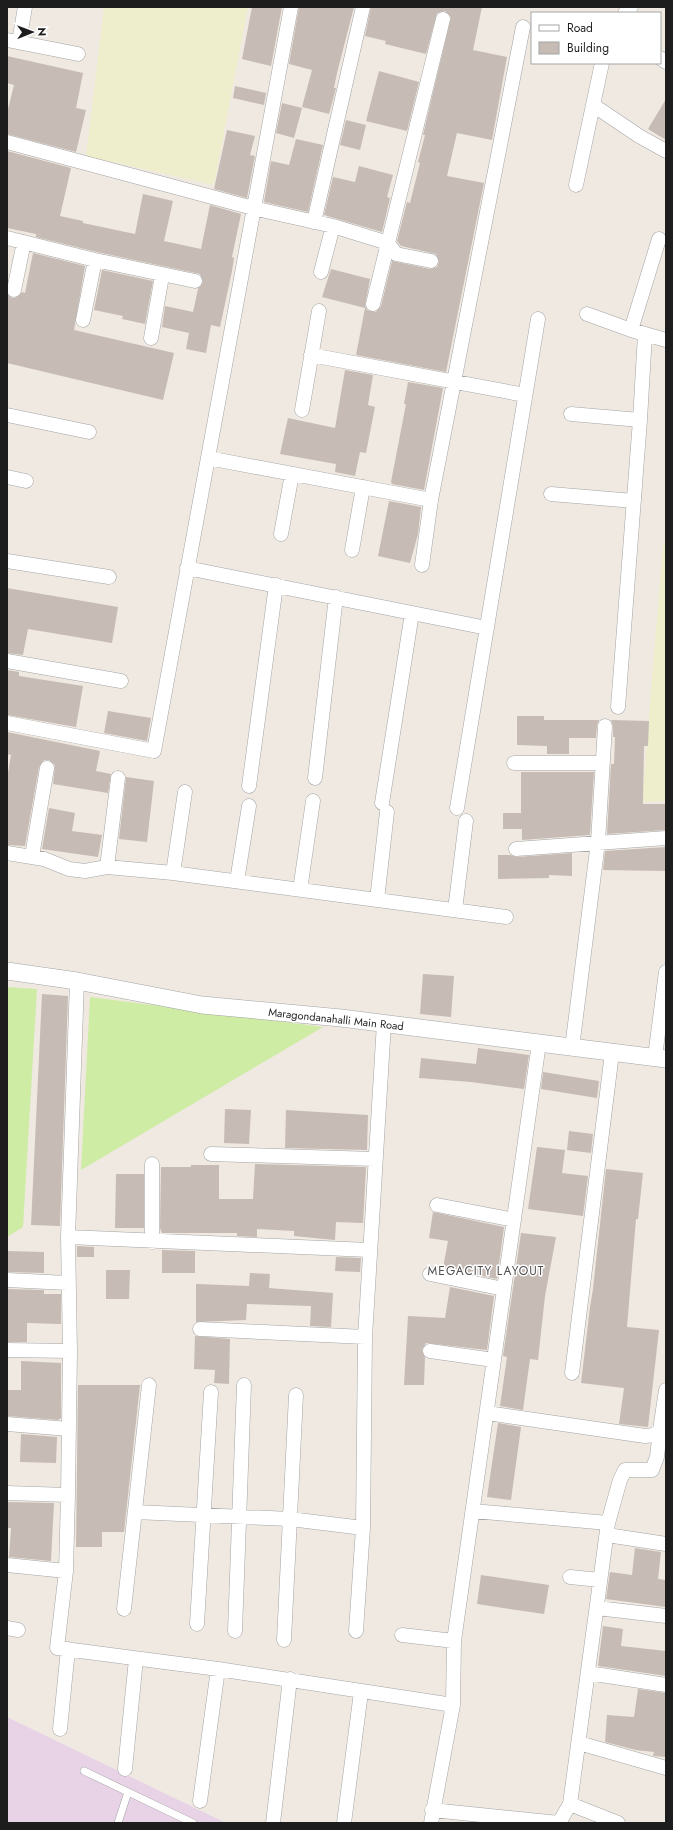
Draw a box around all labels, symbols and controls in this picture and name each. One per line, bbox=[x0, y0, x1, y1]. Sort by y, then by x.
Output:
north arrow bbox=[12, 12, 52, 52]
legend bbox=[531, 12, 661, 64]
text: Road bbox=[567, 19, 593, 37]
text: N bbox=[34, 27, 50, 36]
text: Building bbox=[567, 39, 609, 57]
street label: Maragondanahalli Main Road bbox=[267, 1004, 405, 1034]
district label: MEGACITY LAYOUT bbox=[428, 1262, 544, 1280]

